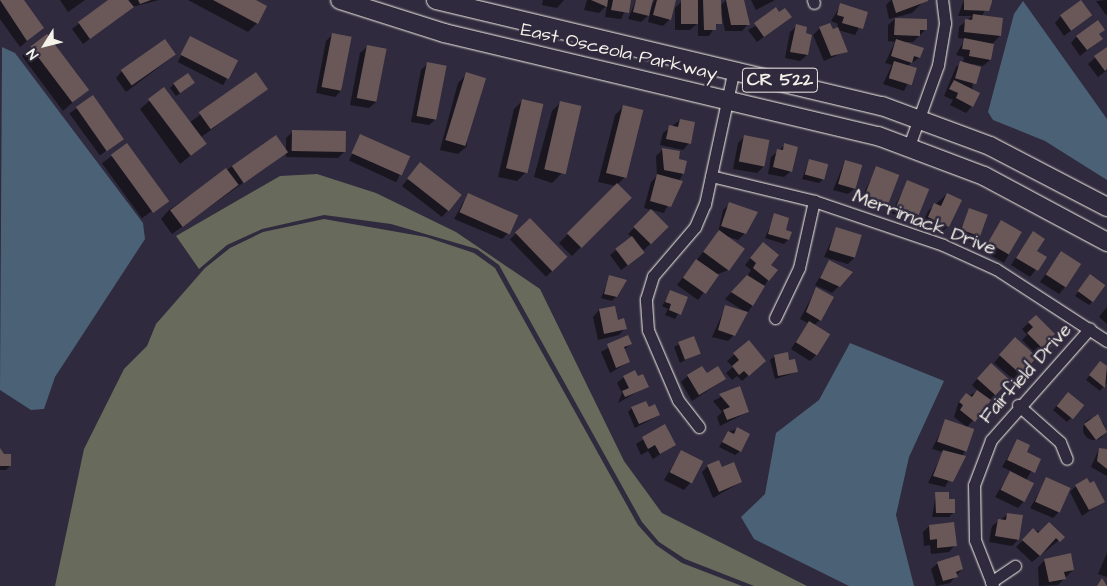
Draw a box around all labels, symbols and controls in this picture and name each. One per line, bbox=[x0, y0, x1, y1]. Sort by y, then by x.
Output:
street label: East Osceola Parkway bbox=[519, 18, 719, 86]
north arrow bbox=[20, 20, 70, 70]
text: N bbox=[22, 44, 44, 63]
road number: CR 522 bbox=[741, 64, 819, 96]
street label: Merrimack Drive bbox=[849, 185, 999, 261]
street label: Fairfield Drive bbox=[975, 319, 1077, 429]

